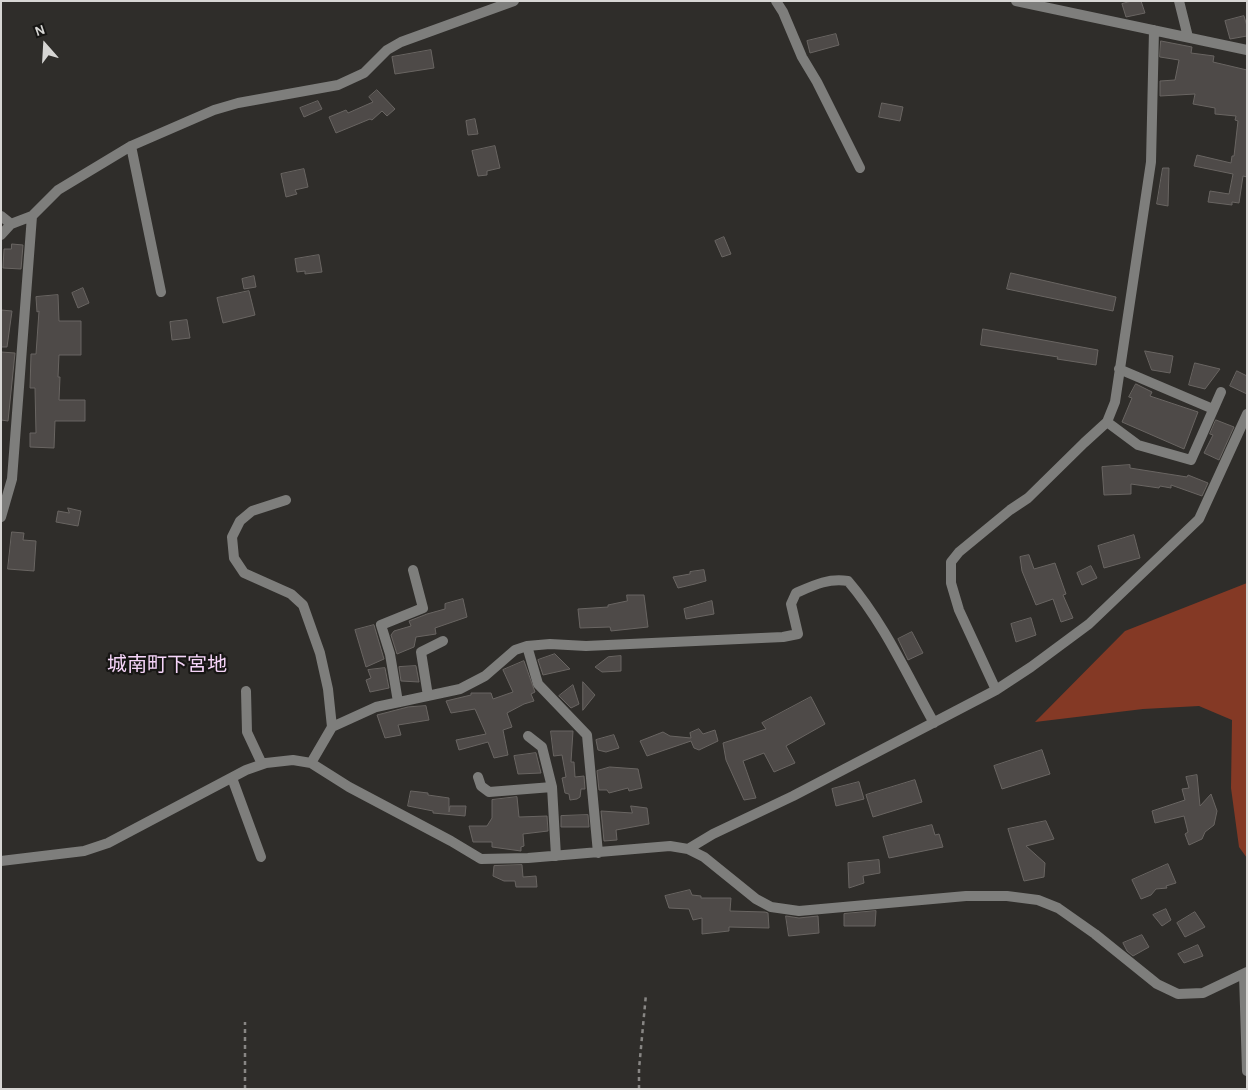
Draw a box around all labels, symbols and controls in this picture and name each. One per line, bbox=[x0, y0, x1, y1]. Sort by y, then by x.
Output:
north arrow bbox=[20, 20, 70, 70]
text: N bbox=[33, 23, 47, 39]
district label: 城南町下宮地 bbox=[107, 653, 227, 677]

